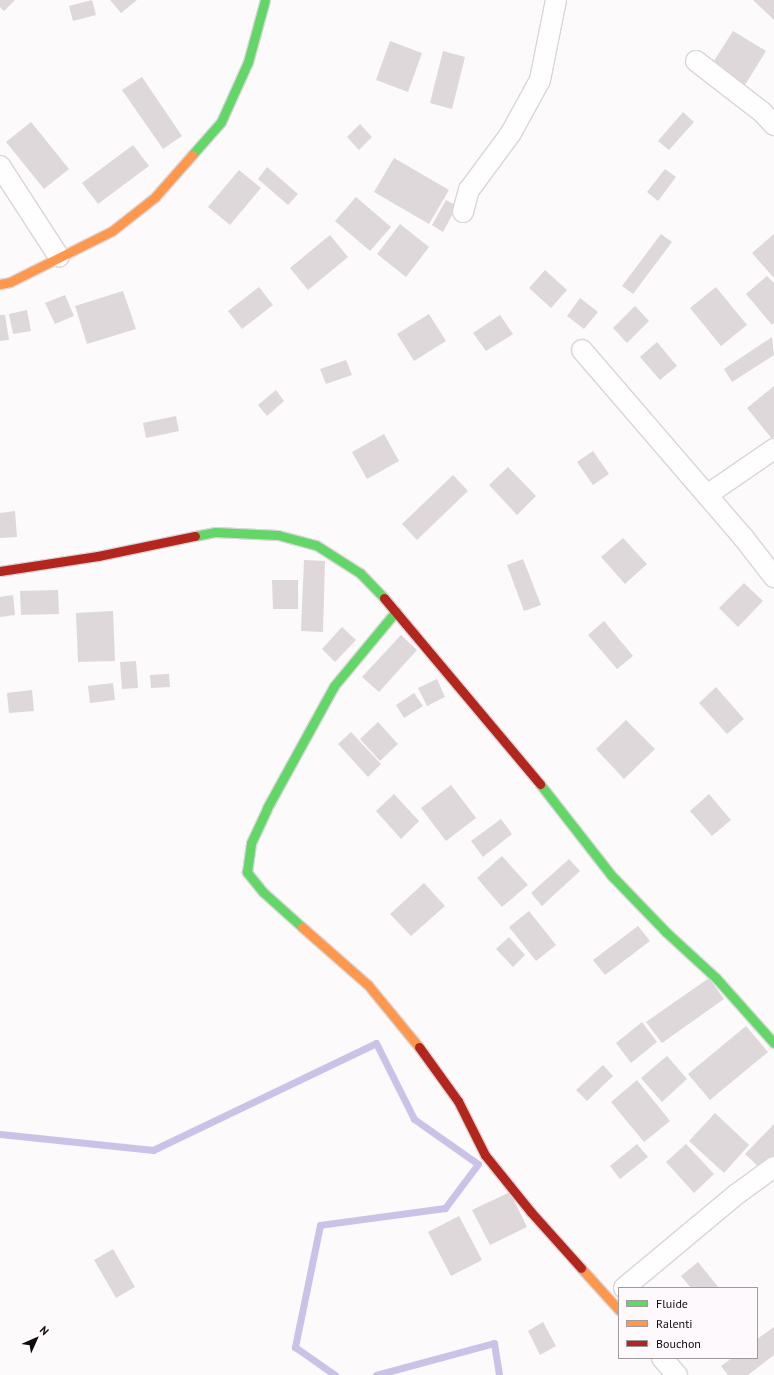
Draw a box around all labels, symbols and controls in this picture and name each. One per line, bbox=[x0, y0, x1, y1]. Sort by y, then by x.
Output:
legend bbox=[618, 1287, 758, 1359]
text: Fluide bbox=[656, 1296, 688, 1311]
text: Ralenti bbox=[656, 1316, 692, 1331]
north arrow bbox=[16, 1319, 56, 1359]
text: N bbox=[37, 1323, 52, 1338]
text: Bouchon bbox=[656, 1336, 701, 1351]

